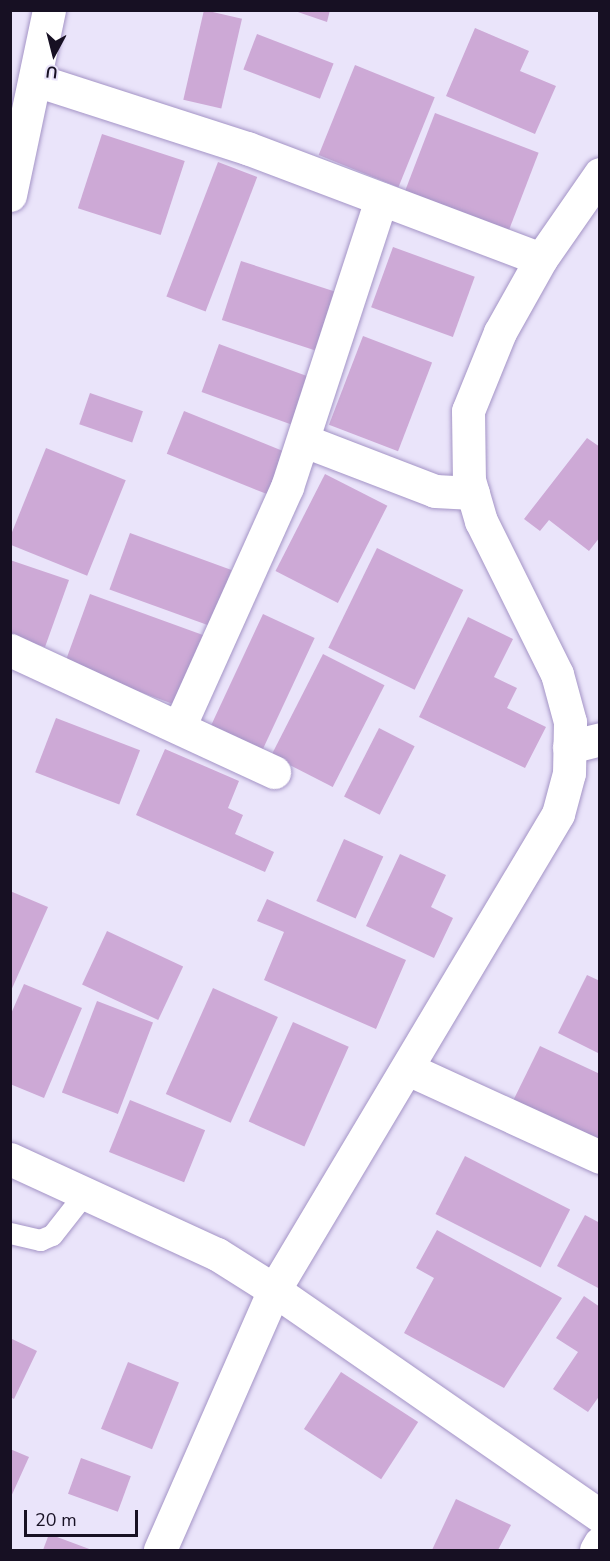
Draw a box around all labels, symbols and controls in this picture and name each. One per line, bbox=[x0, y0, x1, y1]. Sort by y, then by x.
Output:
north arrow bbox=[24, 24, 84, 84]
text: U bbox=[45, 60, 59, 84]
scale bar bbox=[27, 1498, 141, 1536]
text: 20 m bbox=[35, 1508, 77, 1532]

